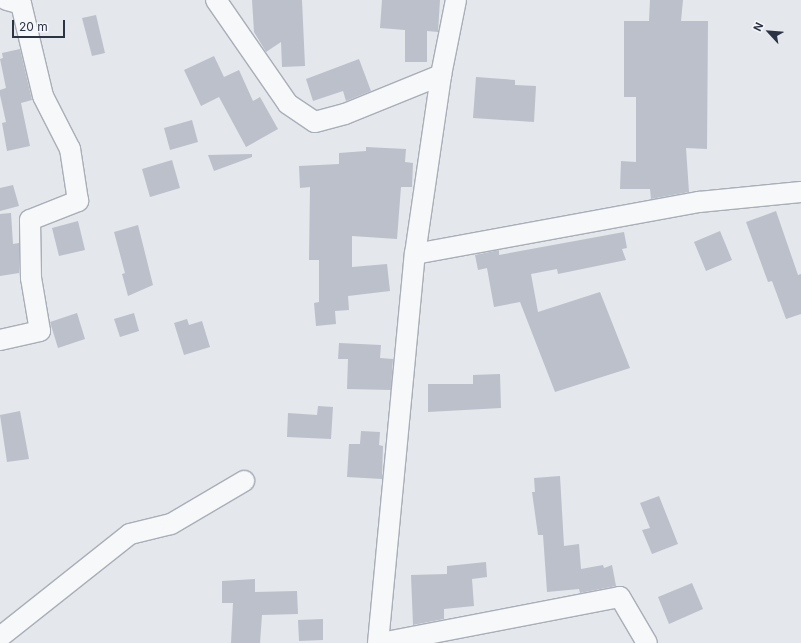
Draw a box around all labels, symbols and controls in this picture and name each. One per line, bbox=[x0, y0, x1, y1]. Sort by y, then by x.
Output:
scale bar bbox=[14, 12, 67, 38]
north arrow bbox=[749, 12, 789, 52]
text: 20 m bbox=[19, 19, 48, 34]
text: N bbox=[750, 20, 766, 34]

